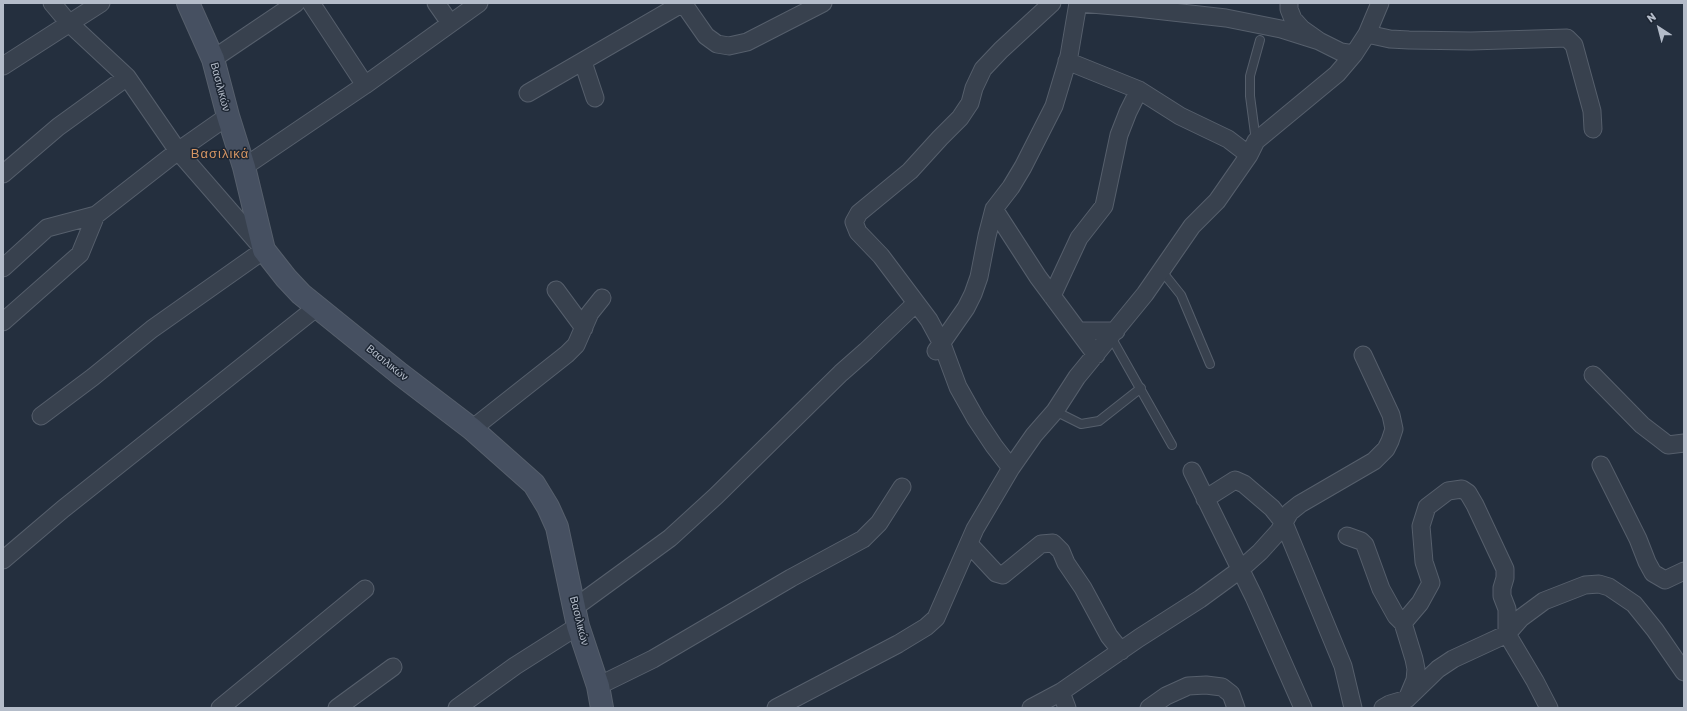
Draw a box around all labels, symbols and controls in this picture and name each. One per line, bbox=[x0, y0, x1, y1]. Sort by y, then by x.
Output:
north arrow bbox=[1639, 8, 1679, 48]
text: N bbox=[1645, 10, 1659, 25]
street label: Βασιλικών bbox=[207, 61, 233, 113]
district label: Βασιλικά bbox=[191, 146, 249, 162]
street label: Βασιλικών bbox=[363, 342, 411, 384]
street label: Βασιλικών bbox=[567, 595, 591, 647]

